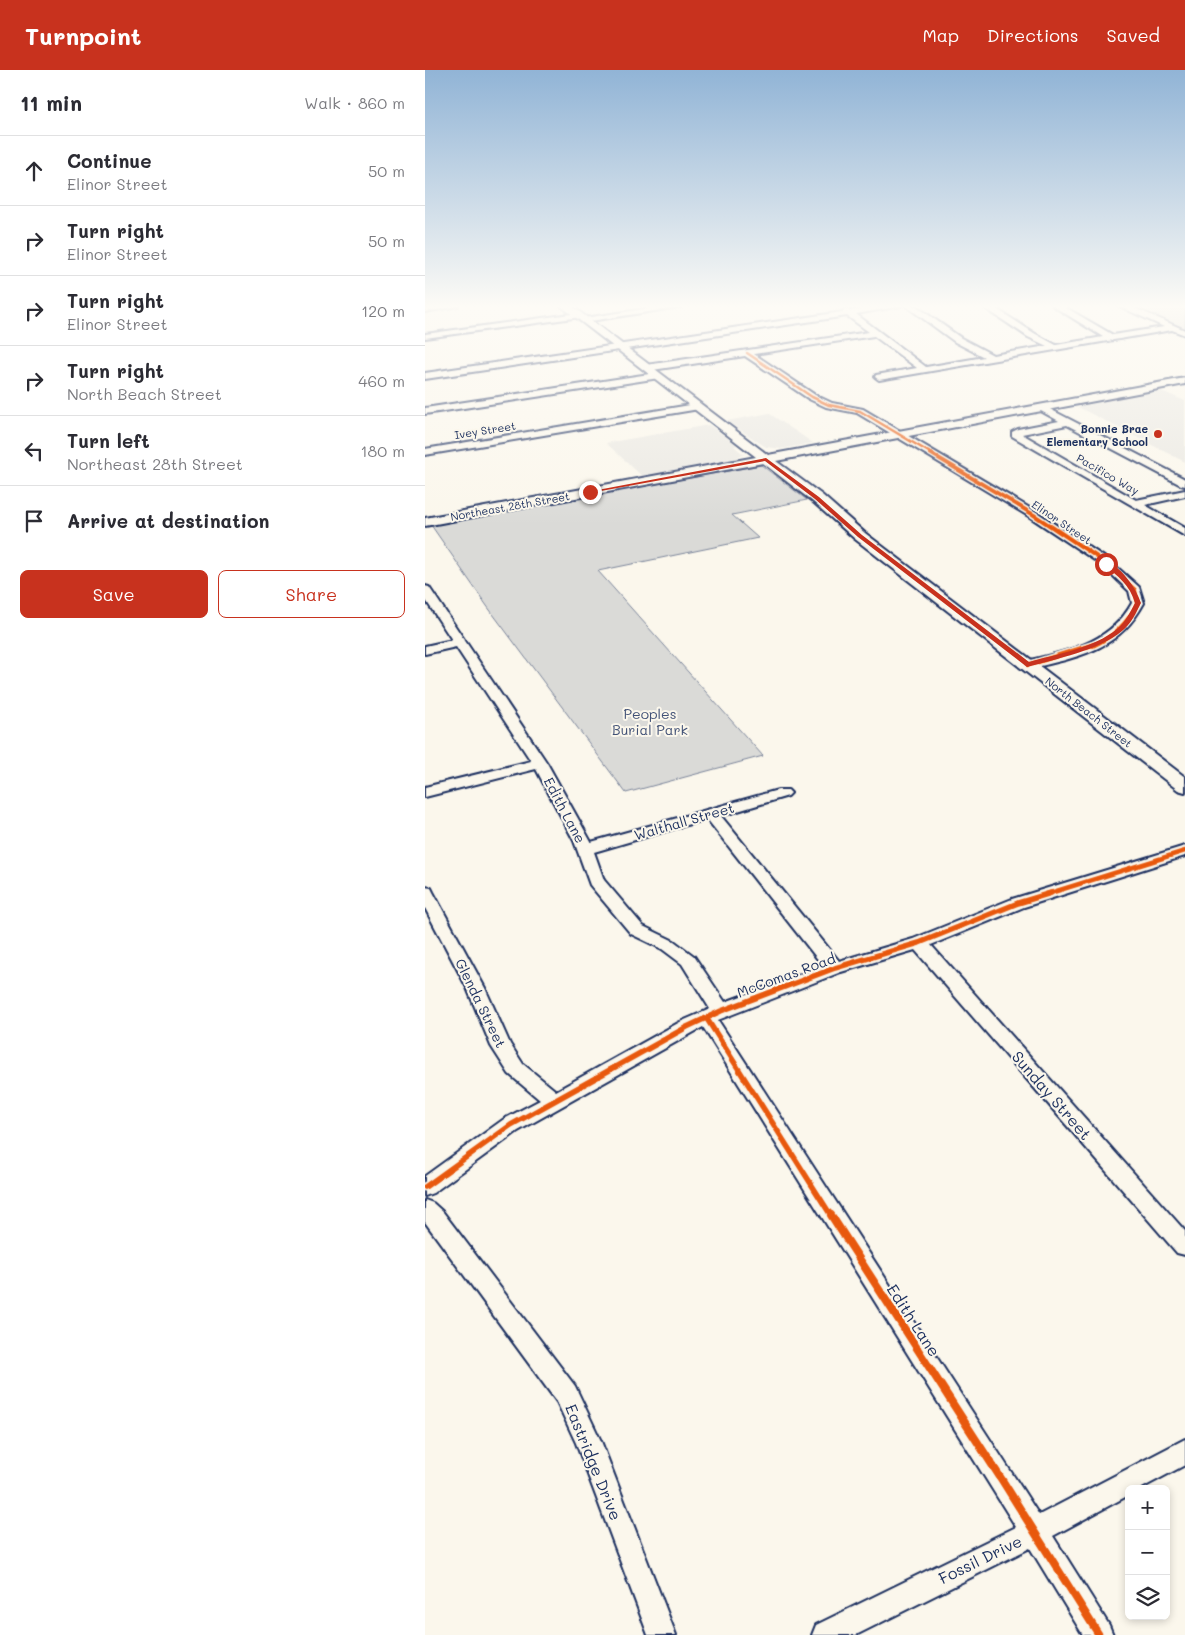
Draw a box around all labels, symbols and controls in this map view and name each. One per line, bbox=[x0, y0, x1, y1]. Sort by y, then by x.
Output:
text: Turnpoint bbox=[25, 20, 141, 51]
text: Map bbox=[922, 23, 959, 47]
text: Directions bbox=[987, 23, 1079, 47]
text: Saved bbox=[1107, 23, 1160, 47]
text: 11 min bbox=[20, 89, 82, 116]
text: Walk · 860 m bbox=[304, 92, 405, 113]
text: Continue bbox=[67, 148, 152, 173]
icon: ahead bbox=[20, 157, 48, 185]
text: 50 m bbox=[368, 160, 405, 181]
text: Elinor Street bbox=[67, 173, 168, 194]
text: Turn right bbox=[67, 218, 164, 243]
icon: right bbox=[20, 227, 48, 255]
text: 50 m bbox=[368, 230, 405, 251]
text: Elinor Street bbox=[67, 243, 168, 264]
text: Turn right bbox=[67, 288, 164, 313]
icon: right bbox=[20, 297, 48, 325]
text: 120 m bbox=[361, 300, 405, 321]
text: Elinor Street bbox=[67, 313, 168, 334]
text: Turn right bbox=[67, 358, 164, 383]
icon: right bbox=[20, 367, 48, 395]
text: 460 m bbox=[358, 370, 405, 391]
text: North Beach Street bbox=[67, 383, 222, 404]
street label: Ivey Street bbox=[453, 418, 517, 442]
place label: Bonnie Brae Elementary School bbox=[1046, 421, 1148, 449]
text: Turn left bbox=[67, 428, 150, 453]
marker: Bonnie Brae Elementary School bbox=[1152, 428, 1164, 440]
icon: left bbox=[20, 437, 48, 465]
text: 180 m bbox=[360, 440, 405, 461]
street label: Pacifico Way bbox=[1074, 450, 1142, 498]
text: Northeast 28th Street bbox=[67, 453, 243, 474]
route end bbox=[579, 481, 602, 504]
street label: Northeast 28th Street bbox=[449, 488, 571, 524]
street label: Elinor Street bbox=[1029, 496, 1095, 548]
icon: arrive bbox=[20, 507, 48, 535]
text: Arrive at destination bbox=[67, 508, 270, 533]
route start bbox=[1095, 553, 1118, 576]
button: Save bbox=[20, 570, 208, 618]
button: Share bbox=[218, 570, 405, 618]
street label: North Beach Street bbox=[1042, 673, 1136, 751]
park label: Peoples Burial Park bbox=[612, 704, 688, 739]
street label: Edith Lane bbox=[540, 774, 590, 846]
street label: Walthall Street bbox=[632, 798, 736, 844]
street label: McComas Road bbox=[734, 948, 838, 1002]
street label: Glenda Street bbox=[451, 955, 511, 1051]
street label: Sunday Street bbox=[1008, 1046, 1096, 1144]
street label: Edith Lane bbox=[883, 1280, 945, 1360]
street label: Eastridge Drive bbox=[561, 1401, 627, 1523]
map controls bbox=[1125, 1485, 1170, 1620]
button: + bbox=[1125, 1485, 1170, 1530]
street label: Fossil Drive bbox=[935, 1530, 1025, 1588]
button: − bbox=[1125, 1530, 1170, 1575]
button: layers bbox=[1125, 1575, 1170, 1620]

